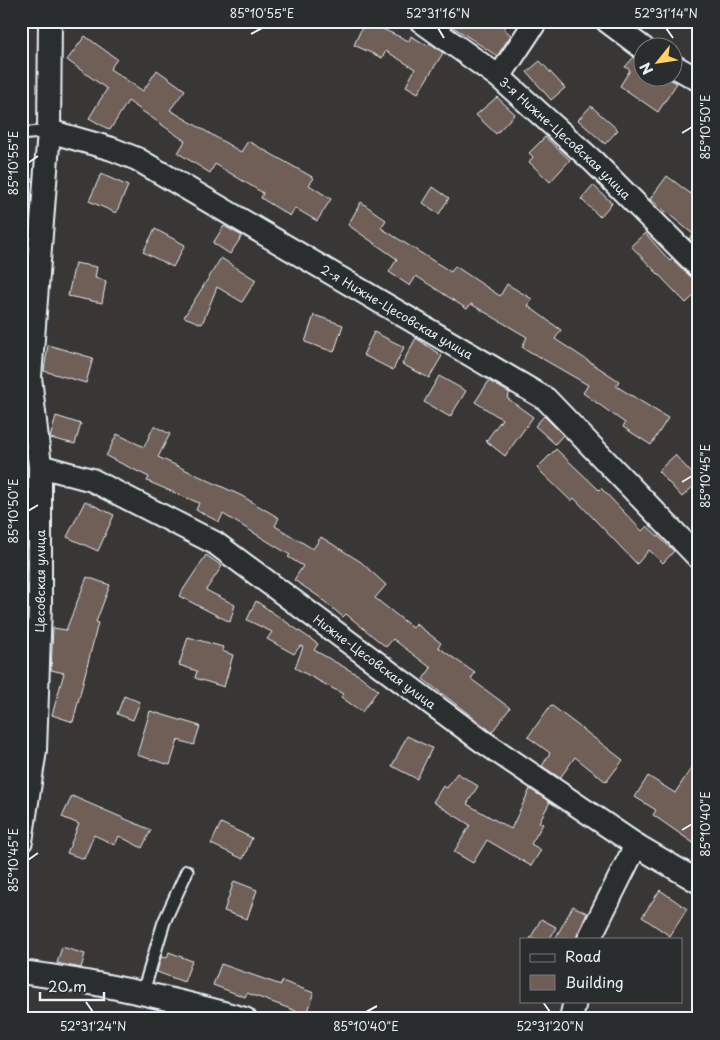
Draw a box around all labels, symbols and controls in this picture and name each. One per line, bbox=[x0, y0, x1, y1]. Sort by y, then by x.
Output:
text: 85°10'55"E bbox=[230, 4, 294, 22]
text: 52°31'16"N bbox=[406, 4, 470, 22]
text: 52°31'14"N bbox=[634, 4, 698, 22]
north arrow bbox=[632, 38, 682, 88]
text: N bbox=[634, 59, 658, 79]
street label: 3-я Нижне-Цесовская улица bbox=[495, 73, 635, 203]
text: 85°10'50"E bbox=[696, 94, 714, 160]
text: 85°10'55"E bbox=[4, 131, 22, 195]
street label: 2-я Нижне-Цесовская улица bbox=[318, 260, 477, 364]
text: 85°10'45"E bbox=[696, 444, 714, 508]
text: 85°10'50"E bbox=[4, 478, 22, 544]
street label: Цесовская улица bbox=[30, 529, 49, 633]
street label: Нижне-Цесовская улица bbox=[310, 610, 440, 713]
text: 85°10'40"E bbox=[696, 791, 714, 857]
text: 85°10'45"E bbox=[4, 828, 22, 892]
legend bbox=[520, 938, 682, 1002]
text: Road bbox=[565, 944, 601, 967]
scale bar bbox=[40, 970, 104, 1002]
text: Building bbox=[565, 970, 624, 993]
text: 20 m bbox=[48, 974, 87, 997]
text: 52°31'24"N bbox=[60, 1017, 126, 1035]
text: 85°10'40"E bbox=[333, 1017, 399, 1035]
text: 52°31'20"N bbox=[516, 1017, 584, 1035]

